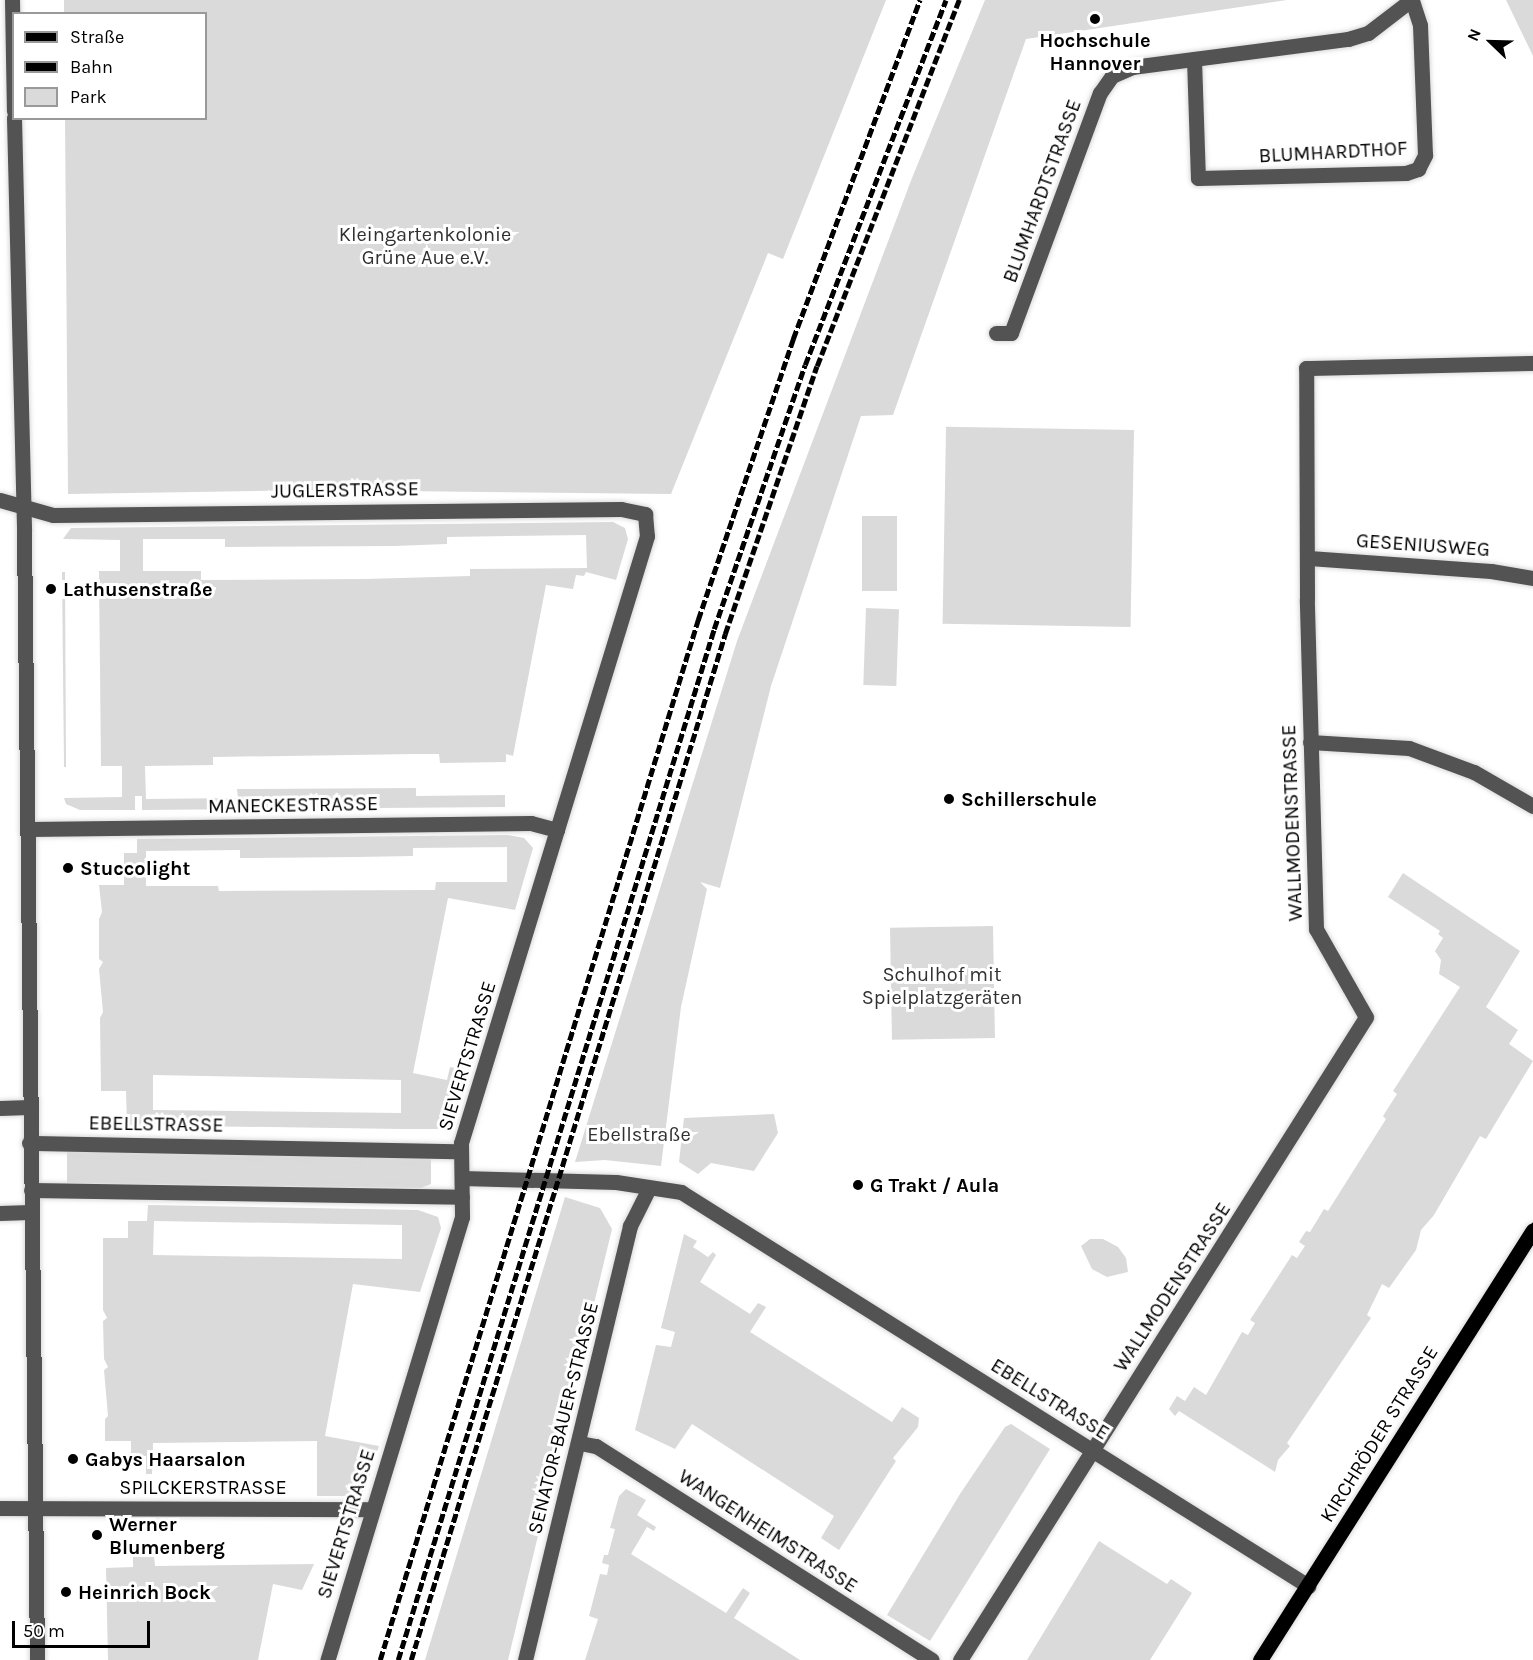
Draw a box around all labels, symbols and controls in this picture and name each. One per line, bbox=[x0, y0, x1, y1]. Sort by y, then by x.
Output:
legend bbox=[12, 12, 207, 120]
marker: Hochschule Hannover bbox=[1088, 12, 1102, 26]
north arrow bbox=[1461, 12, 1521, 72]
text: Straße bbox=[70, 26, 124, 48]
text: N bbox=[1463, 26, 1485, 44]
place label: Hochschule Hannover bbox=[1039, 28, 1151, 75]
text: Bahn bbox=[70, 56, 113, 78]
text: Park bbox=[70, 86, 107, 108]
street label: BLUMHARDTSTRASSE bbox=[998, 96, 1086, 286]
street label: BLUMHARDTHOF bbox=[1258, 136, 1408, 168]
park label: Kleingartenkolonie Grüne Aue e.V. bbox=[339, 222, 511, 269]
street label: JUGLERSTRASSE bbox=[271, 477, 419, 503]
street label: GESENIUSWEG bbox=[1355, 528, 1491, 562]
place label: Lathusenstraße bbox=[63, 577, 213, 601]
marker: Lathusenstraße bbox=[44, 582, 58, 596]
street label: WALLMODENSTRASSE bbox=[1277, 724, 1307, 922]
place label: Schillerschule bbox=[961, 787, 1097, 811]
street label: MANECKESTRASSE bbox=[208, 792, 378, 818]
marker: Schillerschule bbox=[942, 792, 956, 806]
place label: Stuccolight bbox=[80, 856, 190, 880]
marker: Stuccolight bbox=[61, 861, 75, 875]
park label: Schulhof mit Spielplatzgeräten bbox=[862, 962, 1022, 1009]
street label: SIEVERTSTRASSE bbox=[433, 978, 501, 1134]
street label: EBELLSTRASSE bbox=[88, 1111, 224, 1137]
park label: Ebellstraße bbox=[587, 1122, 691, 1146]
place label: G Trakt / Aula bbox=[870, 1173, 999, 1197]
marker: G Trakt / Aula bbox=[851, 1178, 865, 1192]
street label: WALLMODENSTRASSE bbox=[1108, 1198, 1236, 1376]
street label: SENATOR-BAUER-STRASSE bbox=[523, 1299, 603, 1537]
street label: KIRCHRÖDER STRASSE bbox=[1315, 1341, 1443, 1527]
street label: EBELLSTRASSE bbox=[986, 1353, 1114, 1445]
street label: SIEVERTSTRASSE bbox=[312, 1446, 380, 1602]
place label: Gabys Haarsalon bbox=[85, 1447, 246, 1471]
marker: Gabys Haarsalon bbox=[66, 1452, 80, 1466]
street label: WANGENHEIMSTRASSE bbox=[674, 1464, 862, 1598]
street label: SPILCKERSTRASSE bbox=[119, 1475, 287, 1499]
place label: Werner Blumenberg bbox=[109, 1512, 225, 1559]
marker: Werner Blumenberg bbox=[90, 1528, 104, 1542]
place label: Heinrich Bock bbox=[78, 1580, 211, 1604]
marker: Heinrich Bock bbox=[59, 1585, 73, 1599]
scale bar bbox=[15, 1609, 153, 1647]
text: 50 m bbox=[23, 1620, 65, 1642]

